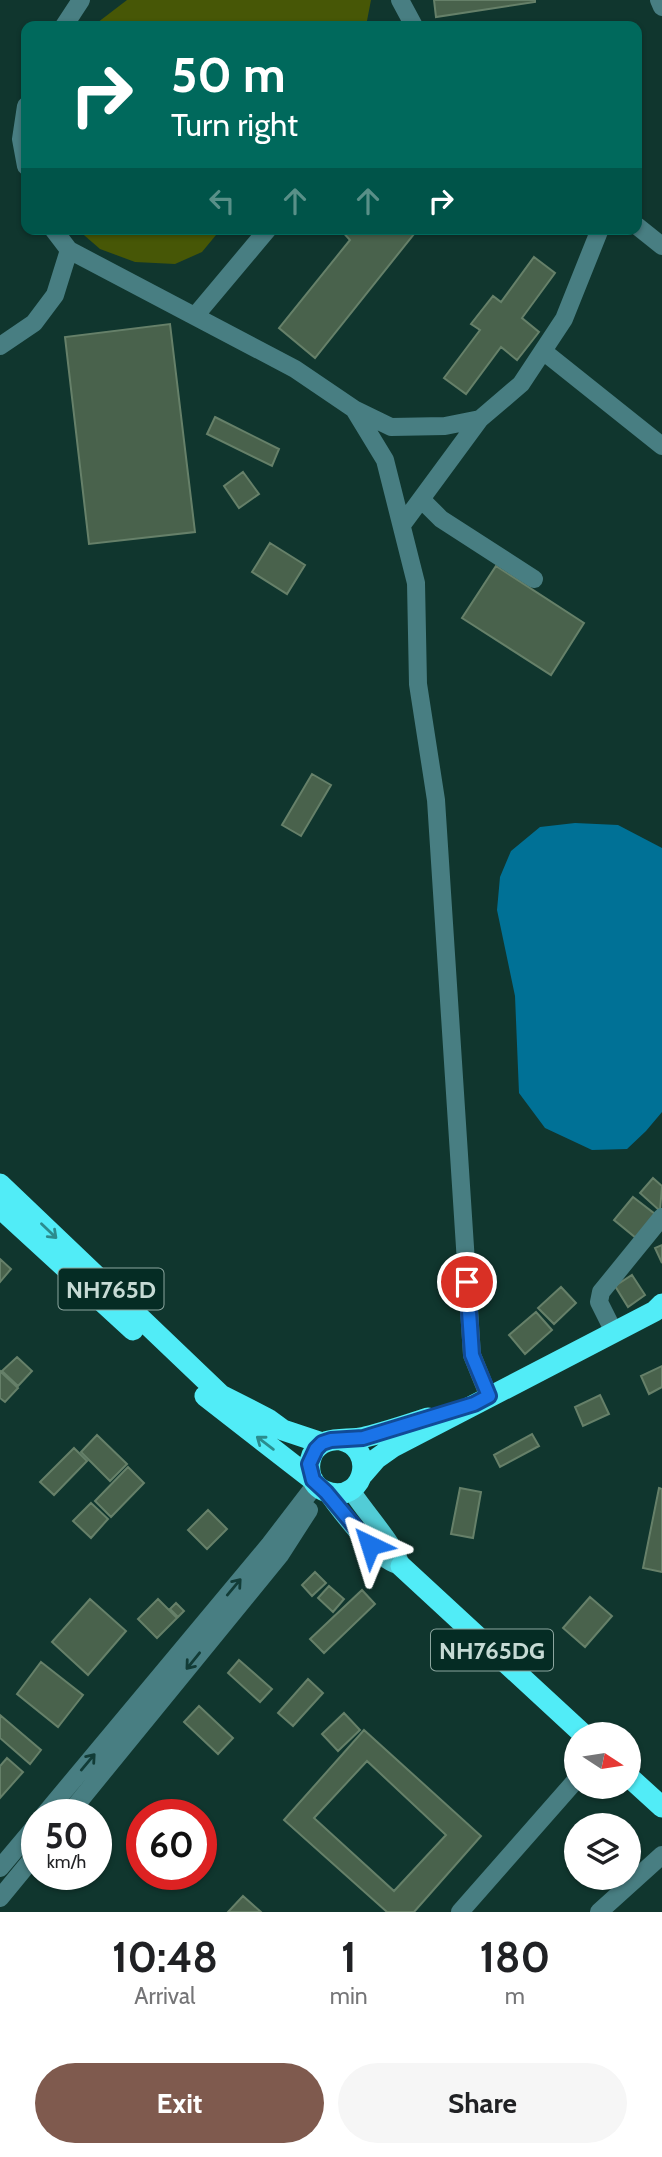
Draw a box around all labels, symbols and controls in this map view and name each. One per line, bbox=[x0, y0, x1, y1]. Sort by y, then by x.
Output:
text: 50 m bbox=[171, 45, 286, 104]
icon: right bbox=[56, 49, 147, 140]
text: Turn right bbox=[171, 105, 298, 144]
icon: left bbox=[203, 182, 241, 220]
icon: ahead bbox=[276, 182, 314, 220]
icon: ahead bbox=[349, 182, 387, 220]
icon: right bbox=[422, 182, 460, 220]
one-way arrow bbox=[40, 1222, 57, 1239]
pin bbox=[437, 1252, 497, 1312]
icon: arrive bbox=[448, 1263, 486, 1301]
road number: NH765D bbox=[58, 1268, 164, 1310]
one-way arrow bbox=[256, 1436, 274, 1451]
position arrow bbox=[333, 1508, 407, 1582]
one-way arrow bbox=[226, 1579, 241, 1597]
road number: NH765DG bbox=[431, 1630, 553, 1670]
one-way arrow bbox=[185, 1652, 200, 1670]
north arrow bbox=[564, 1722, 640, 1799]
map controls bbox=[564, 1722, 641, 1890]
one-way arrow bbox=[80, 1754, 96, 1772]
speed limit sign: 60 bbox=[126, 1799, 217, 1890]
button: layers bbox=[564, 1813, 641, 1890]
text: 50 bbox=[45, 1814, 88, 1857]
text: km/h bbox=[47, 1851, 86, 1873]
text: 10:48 bbox=[112, 1931, 218, 1983]
text: 1 bbox=[341, 1931, 356, 1983]
text: 180 bbox=[480, 1931, 550, 1983]
text: Arrival bbox=[134, 1982, 195, 2010]
text: min bbox=[330, 1982, 368, 2010]
text: m bbox=[505, 1982, 525, 2010]
button: Exit bbox=[35, 2063, 324, 2143]
button: Share bbox=[338, 2063, 627, 2143]

